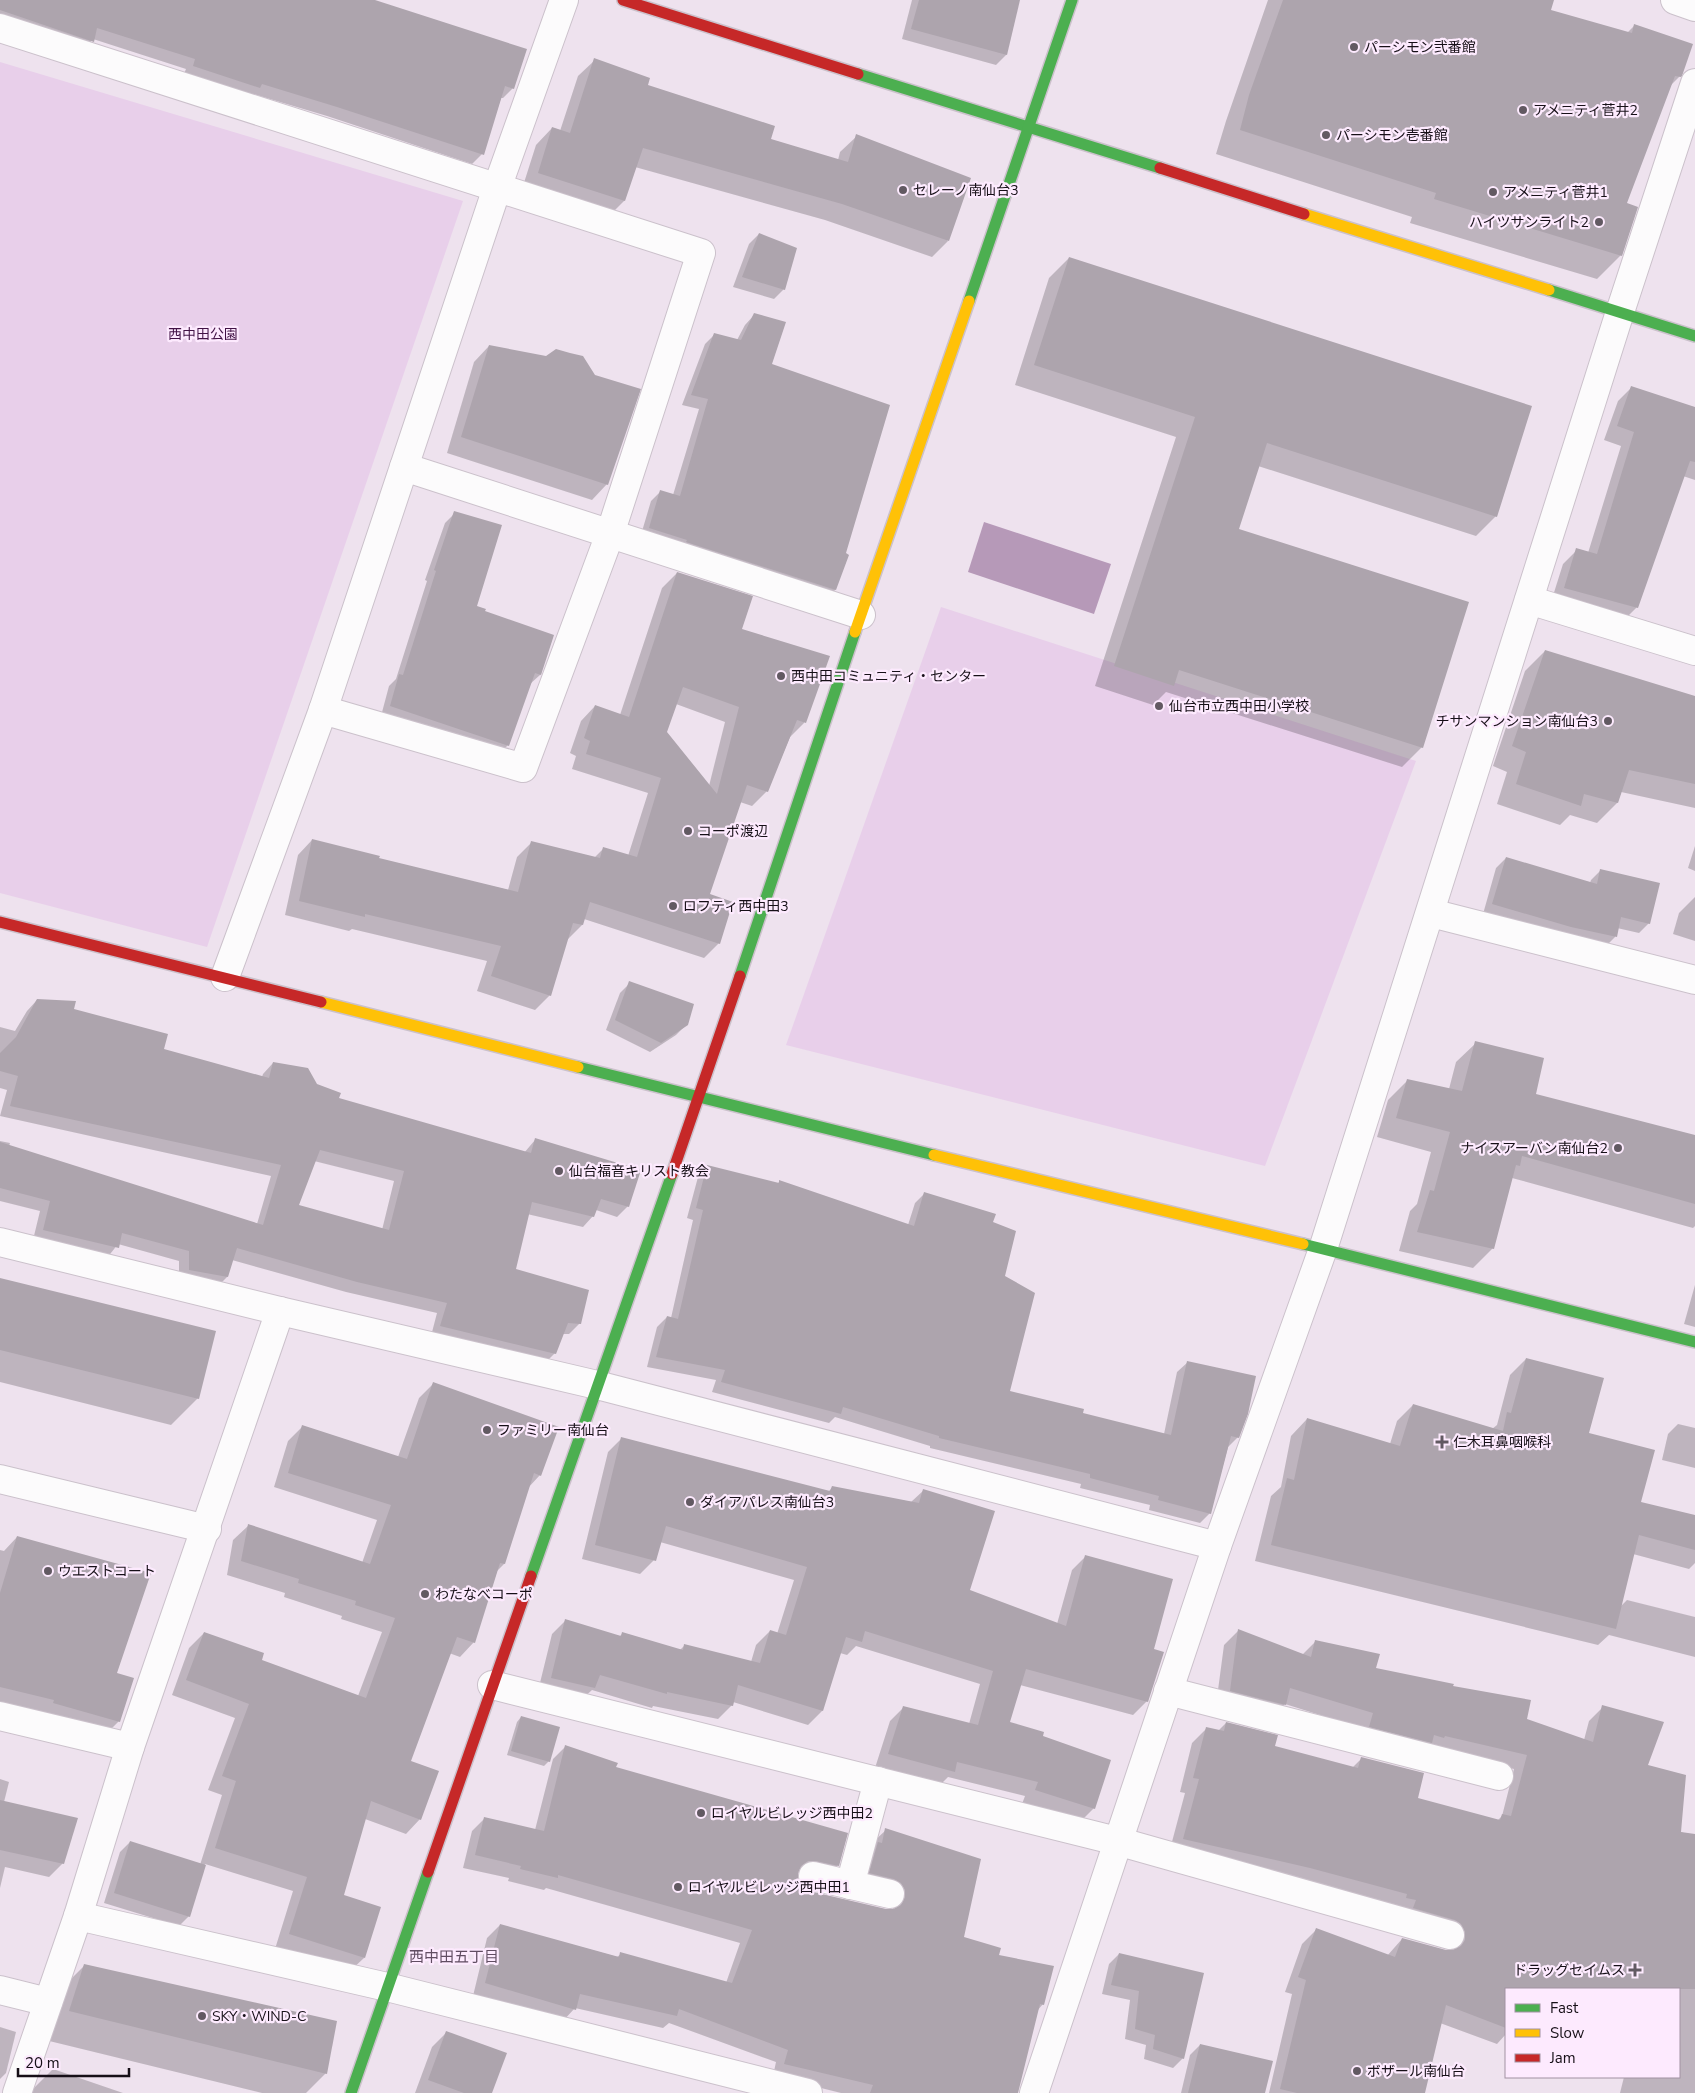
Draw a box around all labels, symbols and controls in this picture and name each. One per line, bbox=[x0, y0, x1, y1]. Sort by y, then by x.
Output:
place label: パーシモン弐番館 bbox=[1364, 38, 1476, 57]
marker: パーシモン弐番館 bbox=[1348, 41, 1360, 53]
place label: アメニティ菅井2 bbox=[1533, 101, 1638, 120]
marker: アメニティ菅井2 bbox=[1517, 104, 1529, 116]
place label: パーシモン壱番館 bbox=[1336, 126, 1448, 145]
marker: パーシモン壱番館 bbox=[1320, 129, 1332, 141]
place label: セレーノ南仙台3 bbox=[913, 181, 1019, 200]
place label: アメニティ菅井1 bbox=[1503, 183, 1608, 202]
marker: セレーノ南仙台3 bbox=[897, 184, 909, 196]
marker: アメニティ菅井1 bbox=[1487, 186, 1499, 198]
place label: ハイツサンライト2 bbox=[1469, 213, 1589, 232]
marker: ハイツサンライト2 bbox=[1593, 216, 1605, 228]
park label: 西中田公園 bbox=[168, 325, 238, 344]
place label: 西中田コミュニティ・センター bbox=[791, 667, 986, 686]
marker: 西中田コミュニティ・センター bbox=[775, 670, 787, 682]
place label: 仙台市立西中田小学校 bbox=[1169, 697, 1309, 716]
marker: 仙台市立西中田小学校 bbox=[1153, 700, 1165, 712]
place label: チサンマンション南仙台3 bbox=[1436, 712, 1598, 731]
marker: チサンマンション南仙台3 bbox=[1602, 715, 1614, 727]
place label: コーポ渡辺 bbox=[698, 822, 768, 841]
marker: コーポ渡辺 bbox=[682, 825, 694, 837]
place label: ロフティ西中田3 bbox=[683, 897, 789, 916]
marker: ロフティ西中田3 bbox=[667, 900, 679, 912]
place label: ナイスアーバン南仙台2 bbox=[1460, 1139, 1608, 1158]
marker: ナイスアーバン南仙台2 bbox=[1612, 1142, 1624, 1154]
place label: 仙台福音キリスト教会 bbox=[569, 1162, 709, 1181]
marker: 仙台福音キリスト教会 bbox=[553, 1165, 565, 1177]
place label: ファミリー南仙台 bbox=[497, 1421, 609, 1440]
marker: ファミリー南仙台 bbox=[481, 1424, 493, 1436]
place label: 仁木耳鼻咽喉科 bbox=[1453, 1433, 1551, 1452]
marker: 仁木耳鼻咽喉科 bbox=[1435, 1435, 1449, 1449]
place label: ダイアパレス南仙台3 bbox=[700, 1493, 834, 1512]
marker: ダイアパレス南仙台3 bbox=[684, 1496, 696, 1508]
place label: ウエストコート bbox=[58, 1562, 156, 1581]
marker: ウエストコート bbox=[42, 1565, 54, 1577]
place label: わたなべコーポ bbox=[435, 1585, 533, 1604]
marker: わたなべコーポ bbox=[419, 1588, 431, 1600]
place label: ロイヤルビレッジ西中田2 bbox=[711, 1804, 873, 1823]
marker: ロイヤルビレッジ西中田2 bbox=[695, 1807, 707, 1819]
place label: ロイヤルビレッジ西中田1 bbox=[688, 1878, 850, 1897]
marker: ロイヤルビレッジ西中田1 bbox=[672, 1881, 684, 1893]
district label: 西中田五丁目 bbox=[409, 1947, 499, 1967]
place label: ドラッグセイムス bbox=[1513, 1961, 1625, 1980]
marker: ドラッグセイムス bbox=[1629, 1964, 1641, 1976]
legend bbox=[1505, 1988, 1680, 2078]
text: Fast bbox=[1550, 1998, 1579, 2018]
place label: SKY・WIND-C bbox=[212, 2007, 306, 2026]
marker: SKY・WIND-C bbox=[196, 2010, 208, 2022]
text: Slow bbox=[1550, 2023, 1585, 2043]
scale bar bbox=[18, 2046, 129, 2078]
text: Jam bbox=[1549, 2048, 1576, 2068]
text: 20 m bbox=[25, 2053, 60, 2073]
place label: ボザール南仙台 bbox=[1367, 2062, 1465, 2081]
marker: ボザール南仙台 bbox=[1351, 2065, 1363, 2077]

